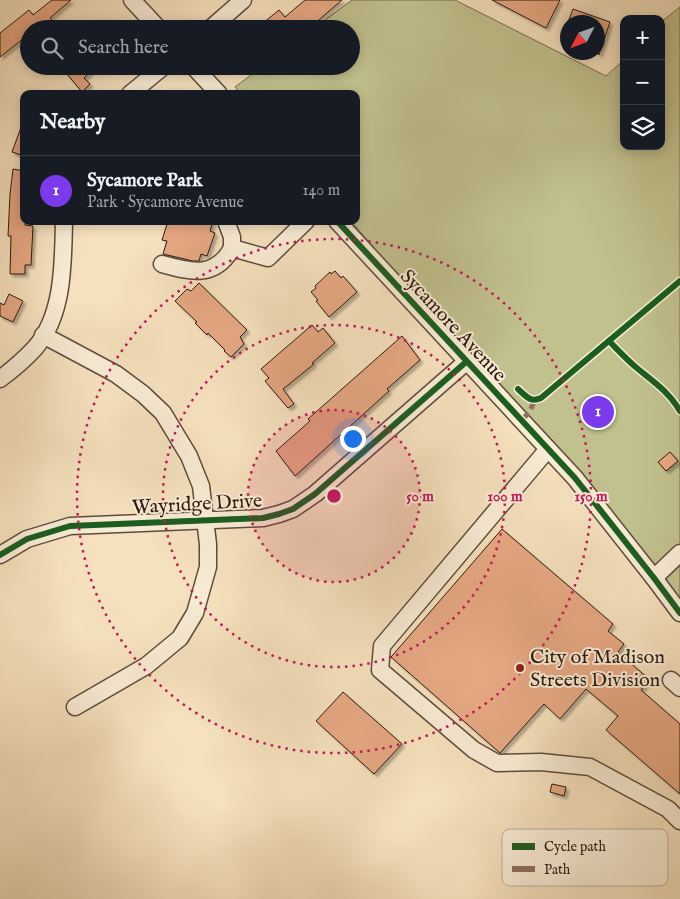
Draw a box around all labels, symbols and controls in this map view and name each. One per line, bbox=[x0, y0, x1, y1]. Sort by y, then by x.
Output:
north arrow bbox=[560, 15, 605, 60]
map controls bbox=[620, 15, 665, 150]
button: + bbox=[620, 15, 665, 60]
search box bbox=[20, 20, 360, 75]
icon: search bbox=[38, 34, 66, 62]
text: Search here bbox=[78, 36, 169, 60]
button: − bbox=[620, 60, 665, 105]
button: layers bbox=[620, 105, 665, 150]
text: Nearby bbox=[40, 109, 105, 136]
text: Sycamore Park bbox=[87, 169, 203, 193]
text: 1 bbox=[53, 181, 59, 201]
text: 140 m bbox=[302, 181, 340, 201]
text: Park · Sycamore Avenue bbox=[87, 193, 244, 213]
street label: Sycamore Avenue bbox=[394, 265, 511, 388]
pin: 1 bbox=[582, 393, 614, 431]
your location bbox=[340, 426, 366, 452]
centre of rings bbox=[325, 487, 343, 505]
text: 50 m bbox=[406, 487, 434, 506]
text: 100 m bbox=[487, 487, 523, 506]
text: 150 m bbox=[574, 487, 608, 506]
street label: Wayridge Drive bbox=[131, 489, 263, 520]
place label: City of Madison Streets Division bbox=[530, 645, 665, 693]
marker: City of Madison Streets Division bbox=[514, 662, 526, 674]
legend bbox=[502, 829, 668, 886]
text: Cycle path bbox=[544, 838, 606, 856]
text: Path bbox=[544, 861, 571, 879]

